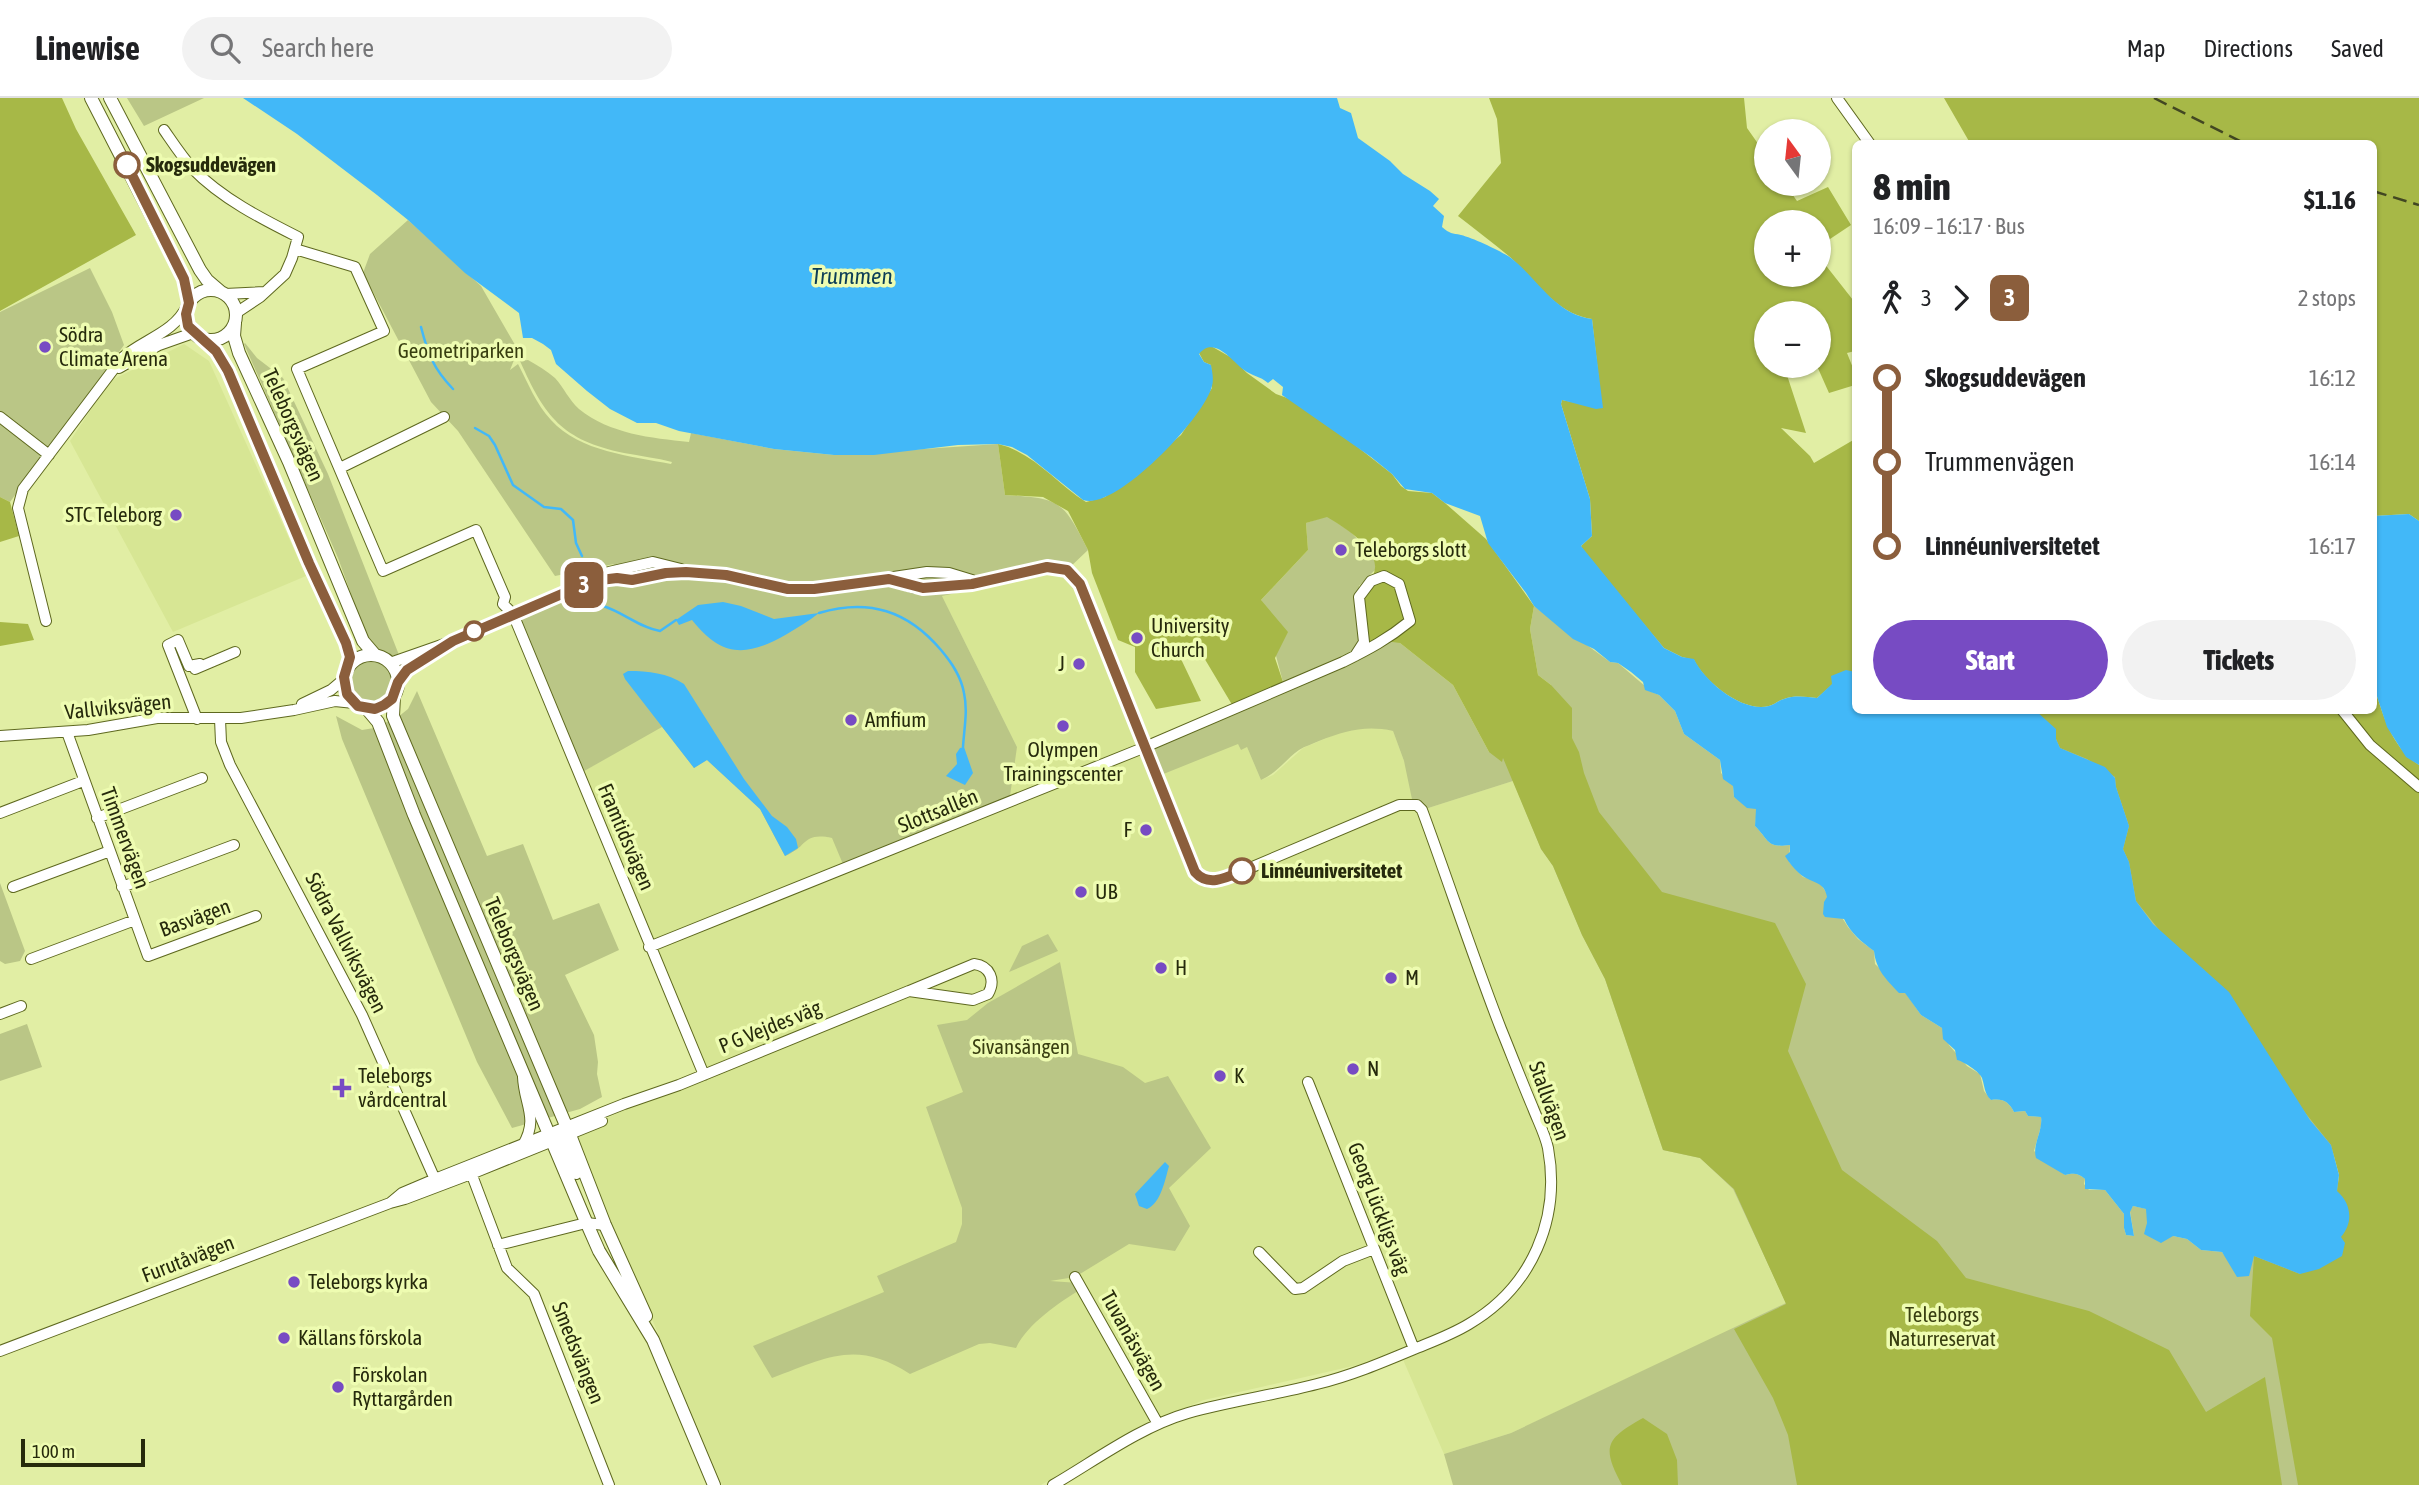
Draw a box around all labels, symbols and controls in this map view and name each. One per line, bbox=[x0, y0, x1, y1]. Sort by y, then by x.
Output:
search box bbox=[182, 17, 672, 80]
text: Linewise bbox=[35, 29, 140, 67]
icon: search bbox=[206, 29, 244, 67]
text: Search here bbox=[262, 33, 374, 63]
text: Map bbox=[2127, 35, 2165, 62]
text: Directions bbox=[2203, 35, 2293, 62]
text: Saved bbox=[2331, 35, 2384, 62]
north arrow bbox=[1754, 119, 1830, 196]
map controls bbox=[1754, 119, 1831, 378]
marker: Skogsuddevägen bbox=[114, 152, 140, 178]
place label: Skogsuddevägen bbox=[146, 152, 276, 176]
text: 8 min bbox=[1873, 165, 1951, 208]
text: $1.16 bbox=[2304, 185, 2356, 215]
button: + bbox=[1754, 210, 1831, 287]
text: 16:09 – 16:17 · Bus bbox=[1873, 213, 2025, 239]
water label: Trummen bbox=[811, 263, 893, 289]
icon: walk bbox=[1873, 279, 1911, 317]
icon: forward bbox=[1942, 279, 1980, 317]
text: 3 bbox=[2004, 284, 2015, 311]
text: 3 bbox=[1921, 285, 1932, 311]
text: 2 stops bbox=[2298, 285, 2356, 311]
button: − bbox=[1754, 301, 1831, 378]
place label: Södra Climate Arena bbox=[59, 322, 168, 370]
park label: Geometriparken bbox=[398, 338, 524, 362]
marker: Södra Climate Arena bbox=[37, 339, 53, 355]
text: Skogsuddevägen bbox=[1925, 363, 2086, 393]
street label: Teleborgsvägen bbox=[258, 365, 329, 485]
text: 16:12 bbox=[2309, 365, 2356, 391]
text: Trummenvägen bbox=[1925, 447, 2075, 477]
text: 16:14 bbox=[2309, 449, 2356, 475]
place label: STC Teleborg bbox=[65, 502, 162, 526]
marker: STC Teleborg bbox=[168, 507, 184, 523]
text: Linnéuniversitetet bbox=[1925, 531, 2100, 561]
text: 16:17 bbox=[2309, 533, 2356, 559]
place label: Teleborgs slott bbox=[1355, 537, 1467, 561]
marker: Teleborgs slott bbox=[1333, 542, 1349, 558]
line badge: 3 bbox=[561, 562, 607, 608]
text: 3 bbox=[578, 571, 590, 598]
place label: University Church bbox=[1151, 613, 1230, 661]
button: Start bbox=[1873, 620, 2108, 700]
button: Tickets bbox=[2122, 620, 2356, 700]
unlabelled marker bbox=[464, 621, 484, 641]
marker: University Church bbox=[1129, 630, 1145, 646]
place label: J bbox=[1058, 651, 1065, 675]
marker: J bbox=[1071, 656, 1087, 672]
street label: Vallviksvägen bbox=[63, 688, 172, 724]
place label: Amfium bbox=[865, 707, 926, 731]
marker: Amfium bbox=[843, 712, 859, 728]
marker: Olympen Trainingscenter bbox=[1055, 718, 1071, 734]
place label: Olympen Trainingscenter bbox=[1003, 737, 1123, 785]
street label: Framtidsvägen bbox=[594, 780, 660, 894]
street label: Slottsallén bbox=[894, 783, 981, 837]
street label: Timmervägen bbox=[97, 784, 155, 892]
place label: F bbox=[1124, 817, 1133, 841]
marker: F bbox=[1138, 822, 1154, 838]
marker: Linnéuniversitetet bbox=[1229, 858, 1255, 884]
place label: Linnéuniversitetet bbox=[1261, 858, 1402, 882]
street label: Södra Vallviksvägen bbox=[301, 868, 393, 1017]
place label: UB bbox=[1095, 879, 1117, 903]
marker: UB bbox=[1073, 884, 1089, 900]
street label: Basvägen bbox=[156, 893, 233, 941]
street label: Teleborgsvägen bbox=[480, 893, 550, 1014]
place label: H bbox=[1175, 955, 1187, 979]
marker: H bbox=[1153, 960, 1169, 976]
place label: M bbox=[1405, 965, 1419, 989]
marker: M bbox=[1383, 970, 1399, 986]
street label: P G Vejdes väg bbox=[715, 995, 824, 1057]
park label: Sivansängen bbox=[972, 1034, 1070, 1058]
place label: N bbox=[1367, 1056, 1379, 1080]
street label: Stallvägen bbox=[1525, 1058, 1575, 1143]
marker: N bbox=[1345, 1061, 1361, 1077]
place label: Teleborgs vårdcentral bbox=[358, 1063, 447, 1111]
place label: K bbox=[1234, 1063, 1245, 1087]
marker: K bbox=[1212, 1068, 1228, 1084]
marker: Teleborgs vårdcentral bbox=[332, 1078, 352, 1098]
street label: Georg Lückligs väg bbox=[1344, 1139, 1416, 1278]
street label: Furutåvägen bbox=[138, 1229, 237, 1287]
place label: Teleborgs kyrka bbox=[308, 1269, 428, 1293]
marker: Teleborgs kyrka bbox=[286, 1274, 302, 1290]
street label: Tuvanäsvägen bbox=[1097, 1286, 1171, 1395]
street label: Smedsvängen bbox=[548, 1298, 610, 1407]
park label: Teleborgs Naturreservat bbox=[1888, 1302, 1996, 1350]
place label: Källans förskola bbox=[298, 1325, 422, 1349]
marker: Källans förskola bbox=[276, 1330, 292, 1346]
place label: Förskolan Ryttargården bbox=[352, 1362, 453, 1410]
marker: Förskolan Ryttargården bbox=[330, 1379, 346, 1395]
scale bar bbox=[21, 1436, 145, 1468]
text: 100 m bbox=[32, 1440, 75, 1462]

